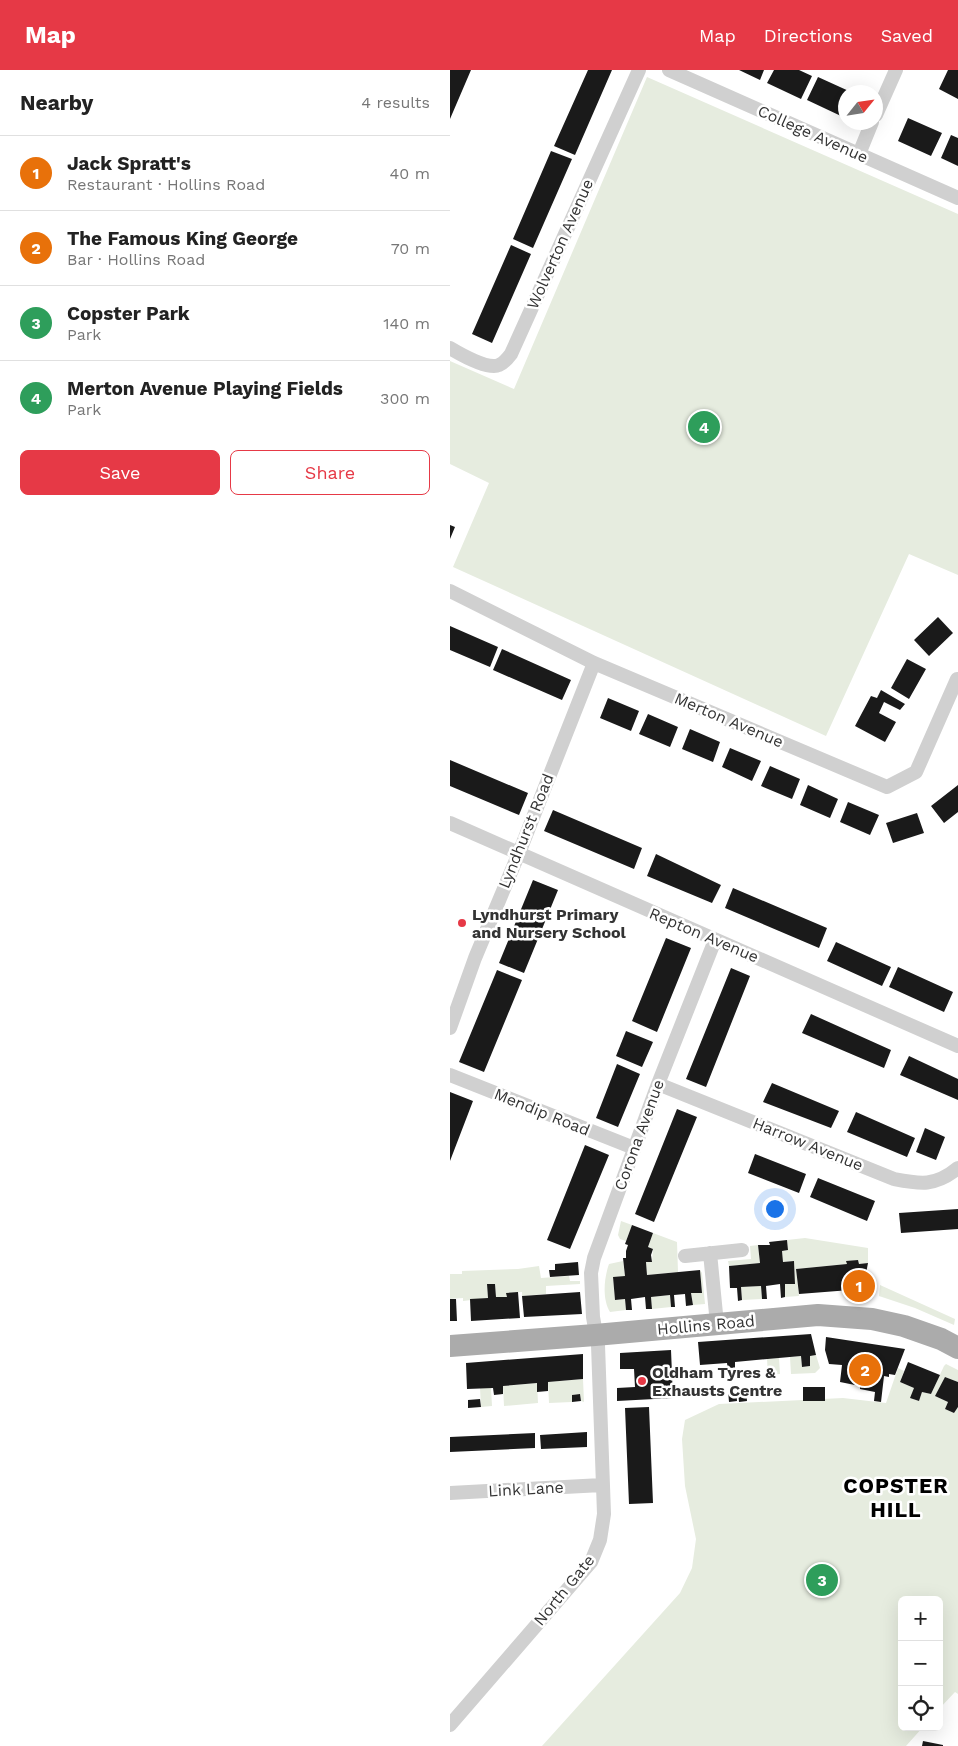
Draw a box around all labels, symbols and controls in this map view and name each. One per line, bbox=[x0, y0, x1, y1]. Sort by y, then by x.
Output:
text: Map bbox=[25, 21, 76, 49]
text: Map bbox=[699, 25, 736, 46]
text: Directions bbox=[764, 25, 853, 46]
text: Saved bbox=[881, 25, 933, 46]
north arrow bbox=[838, 85, 883, 130]
text: Nearby bbox=[20, 90, 93, 115]
text: 4 results bbox=[361, 93, 430, 112]
street label: College Avenue bbox=[755, 101, 871, 167]
text: Jack Spratt's bbox=[67, 152, 191, 175]
text: 1 bbox=[33, 164, 39, 183]
text: 40 m bbox=[390, 164, 430, 183]
text: Restaurant · Hollins Road bbox=[67, 175, 265, 194]
street label: Wolverton Avenue bbox=[523, 176, 597, 312]
text: The Famous King George bbox=[67, 227, 298, 250]
text: 2 bbox=[31, 239, 41, 258]
text: 70 m bbox=[391, 239, 430, 258]
text: Bar · Hollins Road bbox=[67, 250, 205, 269]
text: Copster Park bbox=[67, 302, 190, 325]
text: 3 bbox=[31, 314, 41, 333]
text: 140 m bbox=[383, 314, 430, 333]
text: Park bbox=[67, 325, 101, 344]
text: Merton Avenue Playing Fields bbox=[67, 377, 343, 400]
text: 4 bbox=[31, 389, 41, 408]
text: 300 m bbox=[380, 389, 430, 408]
text: Park bbox=[67, 400, 101, 419]
pin: 4 bbox=[688, 408, 720, 446]
button: Save bbox=[20, 450, 220, 495]
button: Share bbox=[230, 450, 430, 495]
street label: Merton Avenue bbox=[672, 689, 786, 751]
street label: Lyndhurst Road bbox=[494, 771, 558, 891]
street label: Repton Avenue bbox=[646, 903, 762, 967]
place label: Lyndhurst Primary and Nursery School bbox=[472, 905, 627, 942]
marker: Lyndhurst Primary and Nursery School bbox=[456, 917, 468, 929]
street label: Corona Avenue bbox=[610, 1077, 668, 1193]
street label: Mendip Road bbox=[491, 1084, 593, 1140]
street label: Harrow Avenue bbox=[750, 1113, 866, 1175]
your location bbox=[762, 1196, 788, 1222]
pin: 1 bbox=[843, 1267, 875, 1305]
street label: Hollins Road bbox=[656, 1311, 756, 1339]
pin: 2 bbox=[849, 1351, 881, 1389]
place label: Oldham Tyres & Exhausts Centre bbox=[652, 1363, 782, 1400]
marker: Oldham Tyres & Exhausts Centre bbox=[636, 1375, 648, 1387]
district label: COPSTER HILL bbox=[843, 1473, 949, 1522]
street label: Link Lane bbox=[488, 1478, 564, 1500]
street label: North Gate bbox=[530, 1551, 598, 1629]
pin: 3 bbox=[806, 1561, 838, 1599]
map controls bbox=[898, 1596, 943, 1731]
button: + bbox=[898, 1596, 943, 1641]
button: − bbox=[898, 1641, 943, 1686]
button: locate bbox=[898, 1686, 943, 1731]

